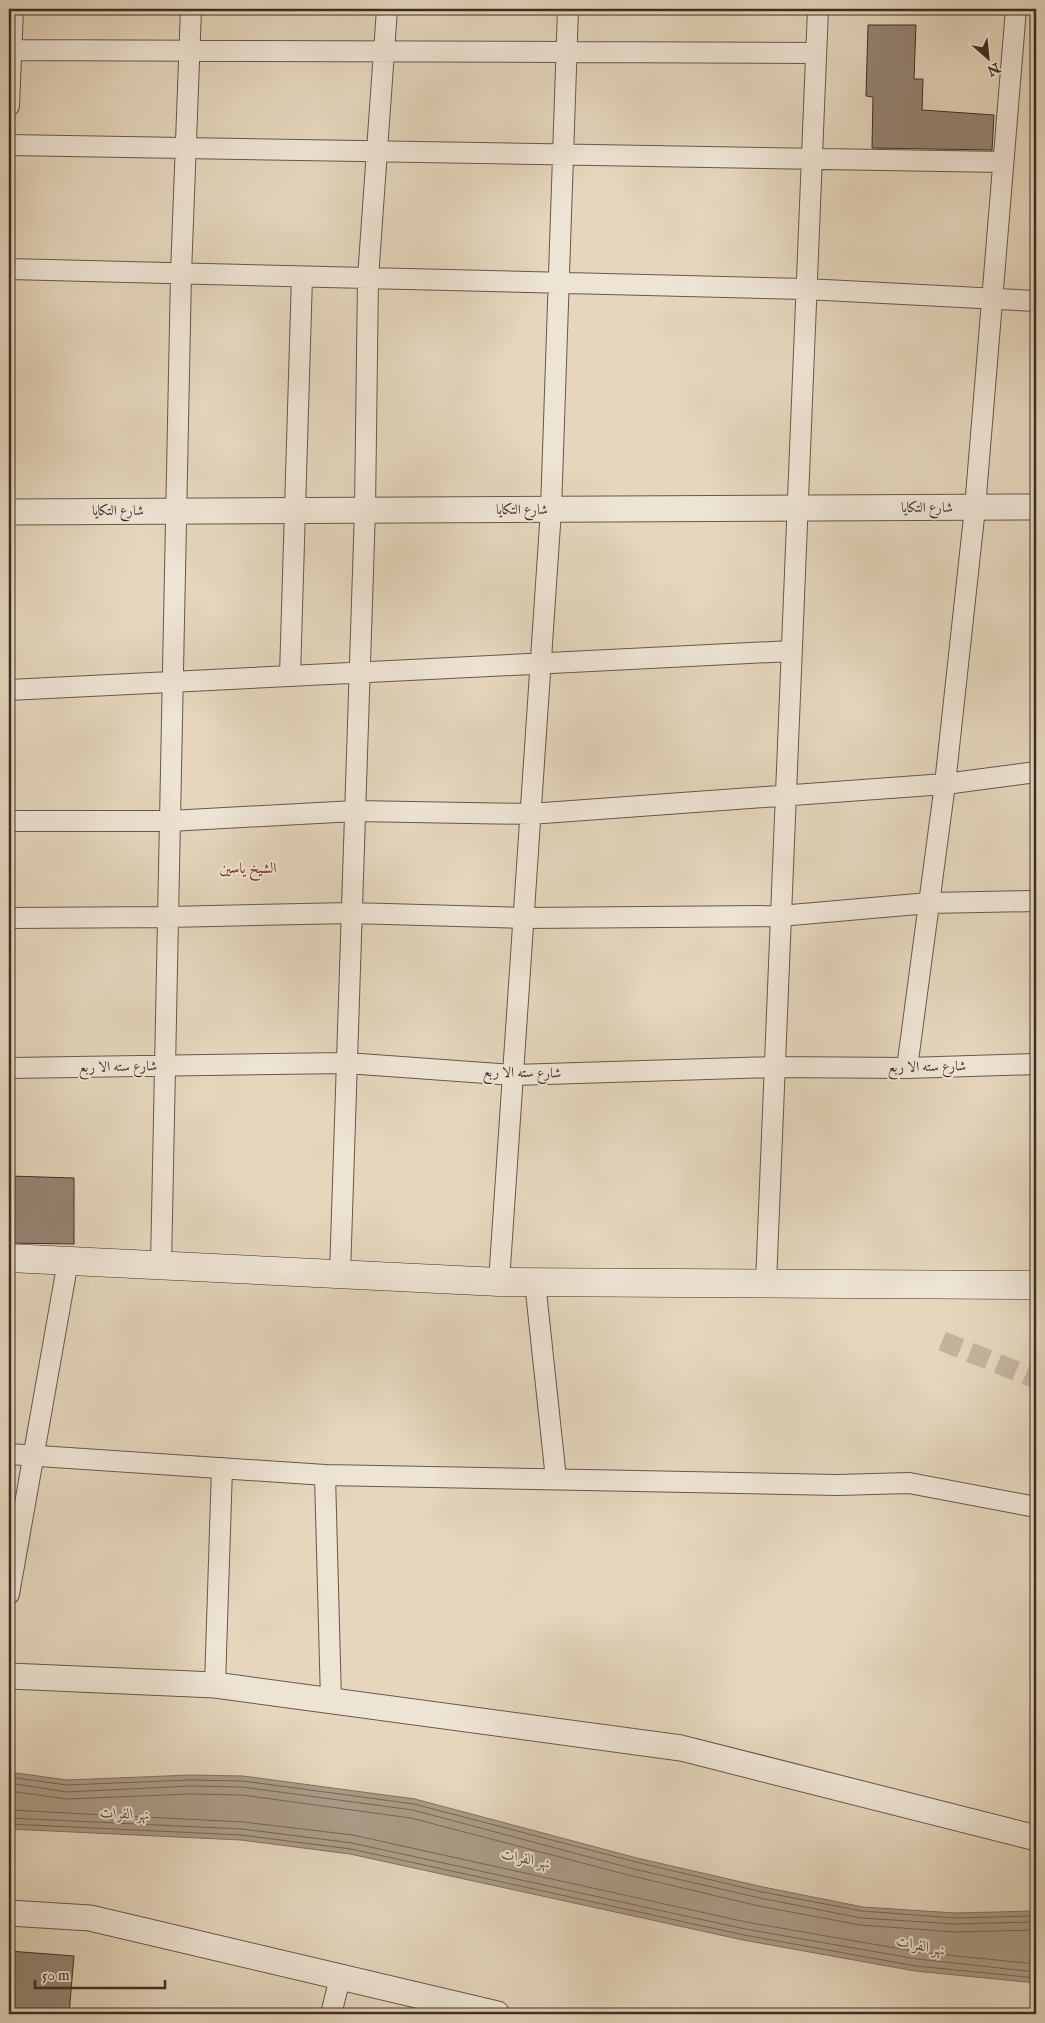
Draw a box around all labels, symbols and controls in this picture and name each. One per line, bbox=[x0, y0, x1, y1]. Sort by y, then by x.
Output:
north arrow bbox=[962, 32, 1012, 82]
text: N bbox=[984, 57, 1004, 79]
street label: شارع التكايا bbox=[901, 499, 953, 519]
street label: شارع التكايا bbox=[496, 501, 548, 521]
street label: شارع التكايا bbox=[92, 502, 144, 522]
district label: الشيخ ياسين bbox=[219, 859, 277, 882]
street label: شارع سته الا ربع bbox=[79, 1057, 158, 1081]
street label: شارع سته الا ربع bbox=[888, 1057, 967, 1081]
street label: شارع سته الا ربع bbox=[483, 1063, 561, 1087]
water label: نهر الفرات bbox=[99, 1803, 151, 1825]
water label: نهر الفرات bbox=[500, 1844, 552, 1874]
water label: نهر الفرات bbox=[895, 1931, 947, 1961]
scale bar bbox=[35, 1958, 165, 1990]
text: 50 m bbox=[42, 1966, 70, 1985]

